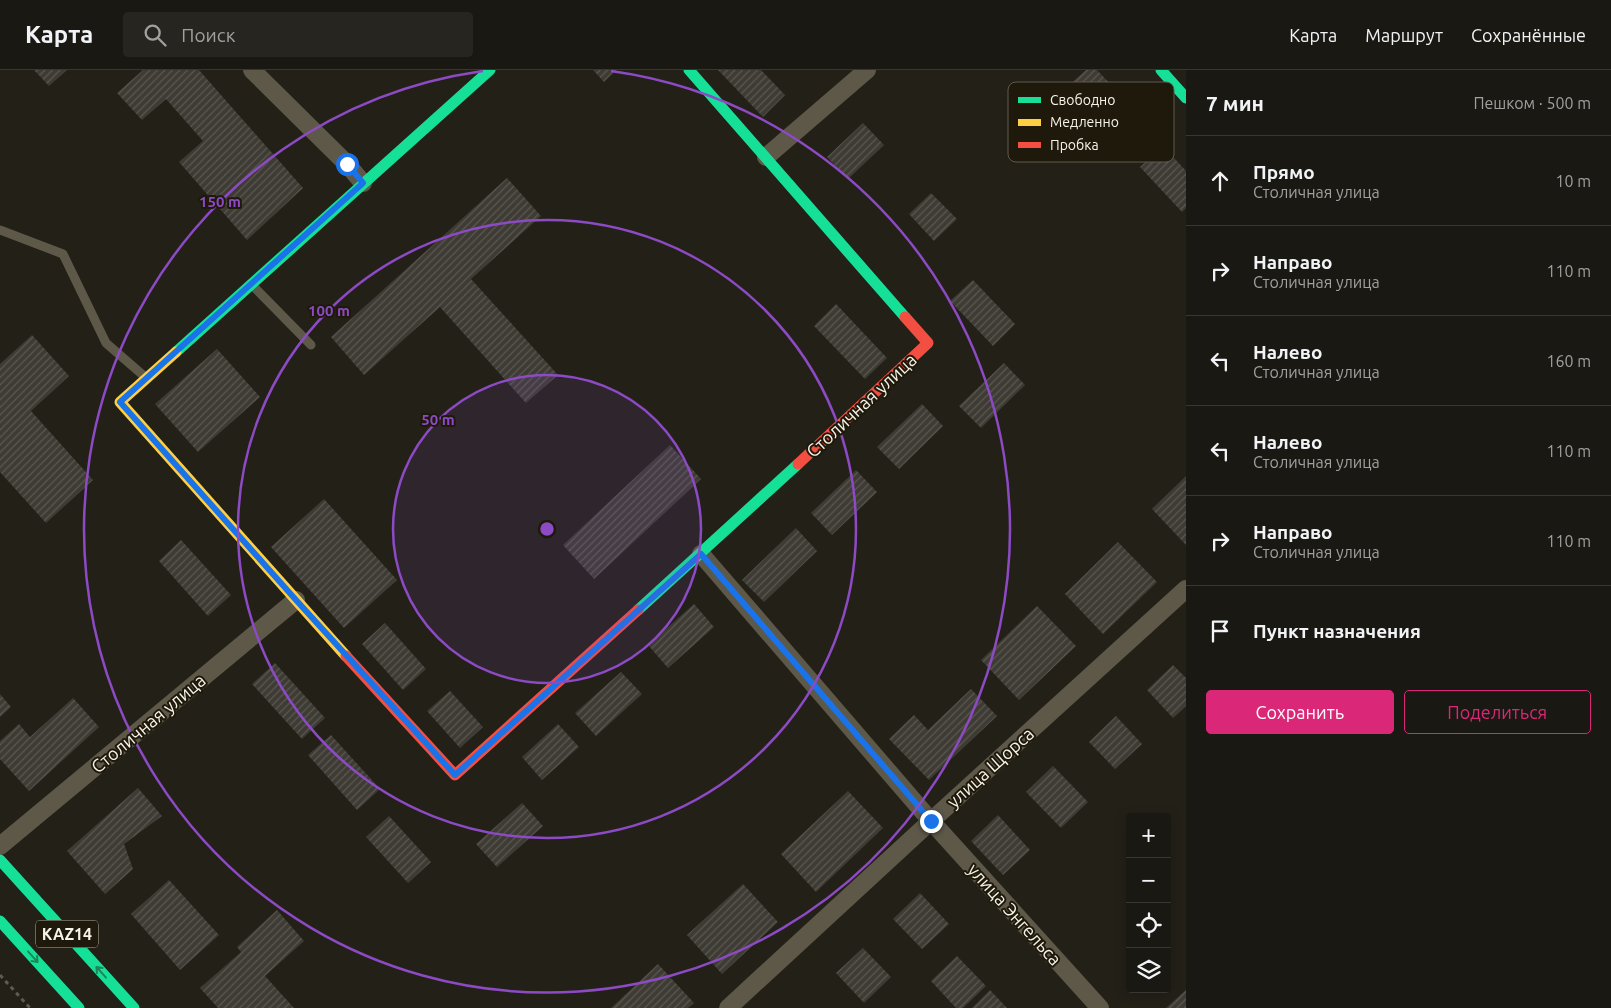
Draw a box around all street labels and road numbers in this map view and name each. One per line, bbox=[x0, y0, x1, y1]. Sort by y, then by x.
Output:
street label: Столичная улица bbox=[802, 349, 920, 461]
street label: Столичная улица bbox=[87, 669, 209, 777]
street label: улица Щорса bbox=[942, 723, 1038, 811]
street label: улица Энгельса bbox=[964, 859, 1066, 969]
road number: KAZ14 bbox=[36, 921, 98, 948]

